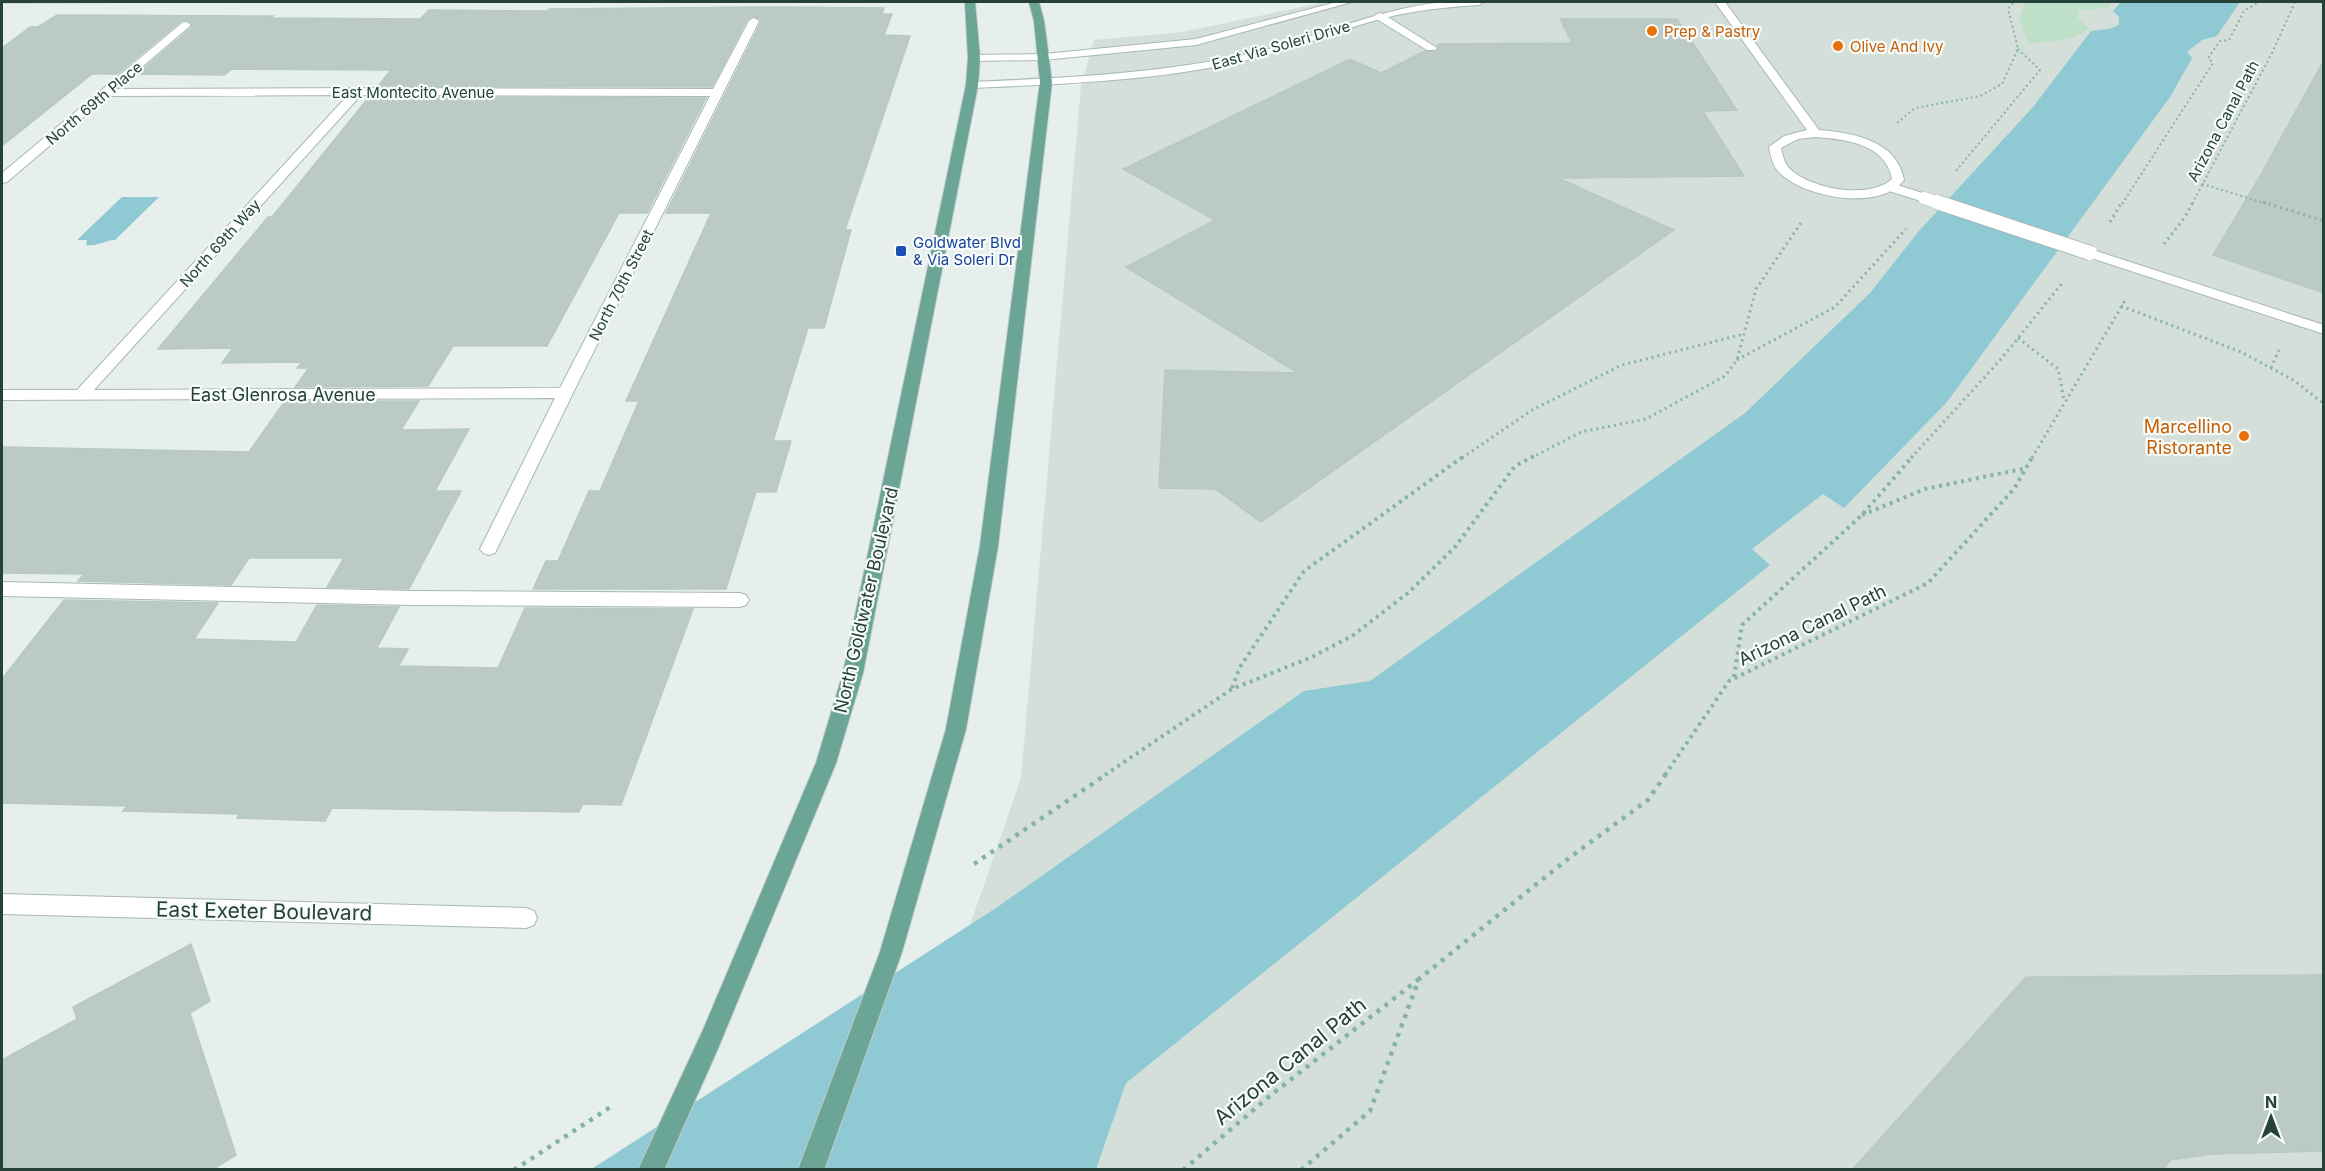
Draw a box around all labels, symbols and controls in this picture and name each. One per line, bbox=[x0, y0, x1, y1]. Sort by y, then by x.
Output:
street label: East Via Soleri Drive bbox=[1210, 16, 1352, 74]
place label: Prep & Pastry bbox=[1664, 22, 1761, 41]
marker: Prep & Pastry bbox=[1645, 24, 1659, 38]
place label: Olive And Ivy bbox=[1850, 37, 1944, 56]
marker: Olive And Ivy bbox=[1831, 39, 1845, 53]
street label: North 69th Place bbox=[42, 57, 146, 149]
street label: Arizona Canal Path bbox=[2183, 57, 2263, 185]
street label: East Montecito Avenue bbox=[332, 83, 494, 102]
street label: North 69th Way bbox=[176, 195, 265, 291]
street label: North 70th Street bbox=[585, 226, 657, 344]
place label: Goldwater Blvd & Via Soleri Dr bbox=[913, 233, 1021, 269]
marker: Goldwater Blvd & Via Soleri Dr bbox=[894, 244, 908, 258]
street label: East Glenrosa Avenue bbox=[190, 384, 376, 405]
place label: Marcellino Ristorante bbox=[2144, 416, 2232, 458]
marker: Marcellino Ristorante bbox=[2237, 429, 2251, 443]
street label: North Goldwater Boulevard bbox=[830, 485, 902, 715]
street label: Arizona Canal Path bbox=[1735, 580, 1889, 670]
street label: East Exeter Boulevard bbox=[156, 897, 372, 925]
street label: Arizona Canal Path bbox=[1209, 992, 1371, 1130]
north arrow bbox=[2241, 1087, 2301, 1147]
text: N bbox=[2265, 1092, 2277, 1112]

